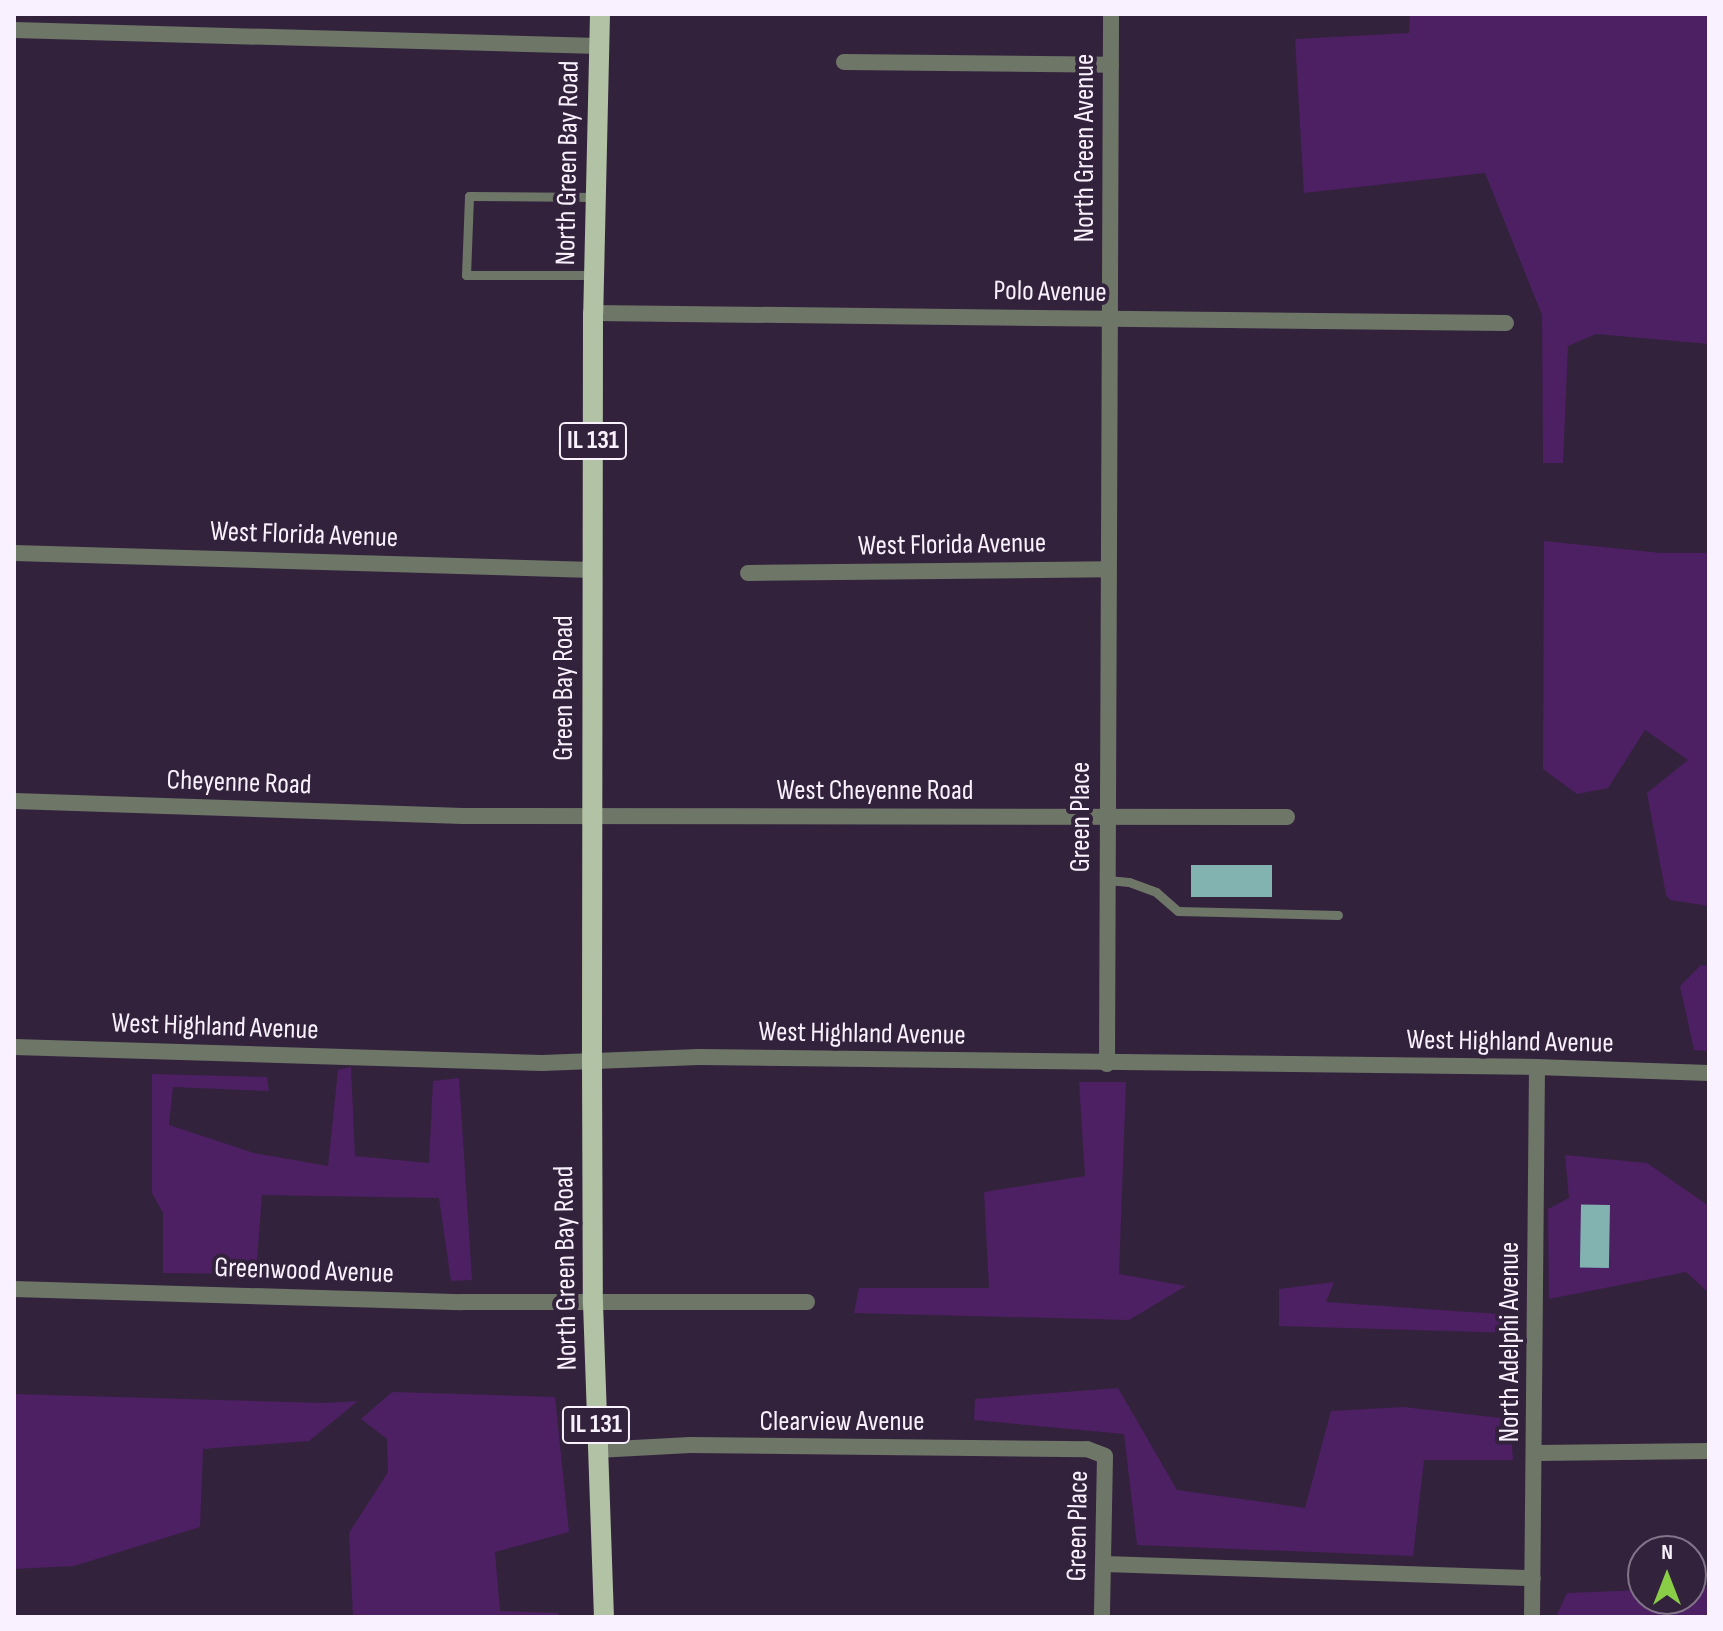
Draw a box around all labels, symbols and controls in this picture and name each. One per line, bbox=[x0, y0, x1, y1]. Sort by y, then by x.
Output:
street label: North Green Avenue bbox=[1068, 54, 1102, 242]
street label: North Green Bay Road bbox=[549, 60, 587, 266]
street label: Polo Avenue bbox=[993, 274, 1107, 310]
road number: IL 131 bbox=[557, 419, 629, 463]
street label: West Florida Avenue bbox=[209, 515, 399, 555]
street label: West Florida Avenue bbox=[858, 527, 1046, 563]
street label: Green Bay Road bbox=[547, 615, 581, 761]
street label: Green Place bbox=[1064, 762, 1098, 872]
street label: Cheyenne Road bbox=[166, 764, 312, 802]
street label: West Cheyenne Road bbox=[777, 774, 973, 808]
street label: West Highland Avenue bbox=[111, 1007, 319, 1047]
street label: West Highland Avenue bbox=[758, 1015, 966, 1053]
street label: West Highland Avenue bbox=[1406, 1023, 1614, 1061]
street label: North Green Bay Road bbox=[547, 1165, 585, 1371]
street label: North Adelphi Avenue bbox=[1493, 1242, 1527, 1442]
street label: Greenwood Avenue bbox=[214, 1251, 394, 1291]
road number: IL 131 bbox=[560, 1403, 632, 1447]
street label: Clearview Avenue bbox=[760, 1405, 924, 1439]
street label: Green Place bbox=[1060, 1470, 1096, 1582]
north arrow bbox=[1627, 1535, 1707, 1615]
text: N bbox=[1661, 1539, 1673, 1566]

